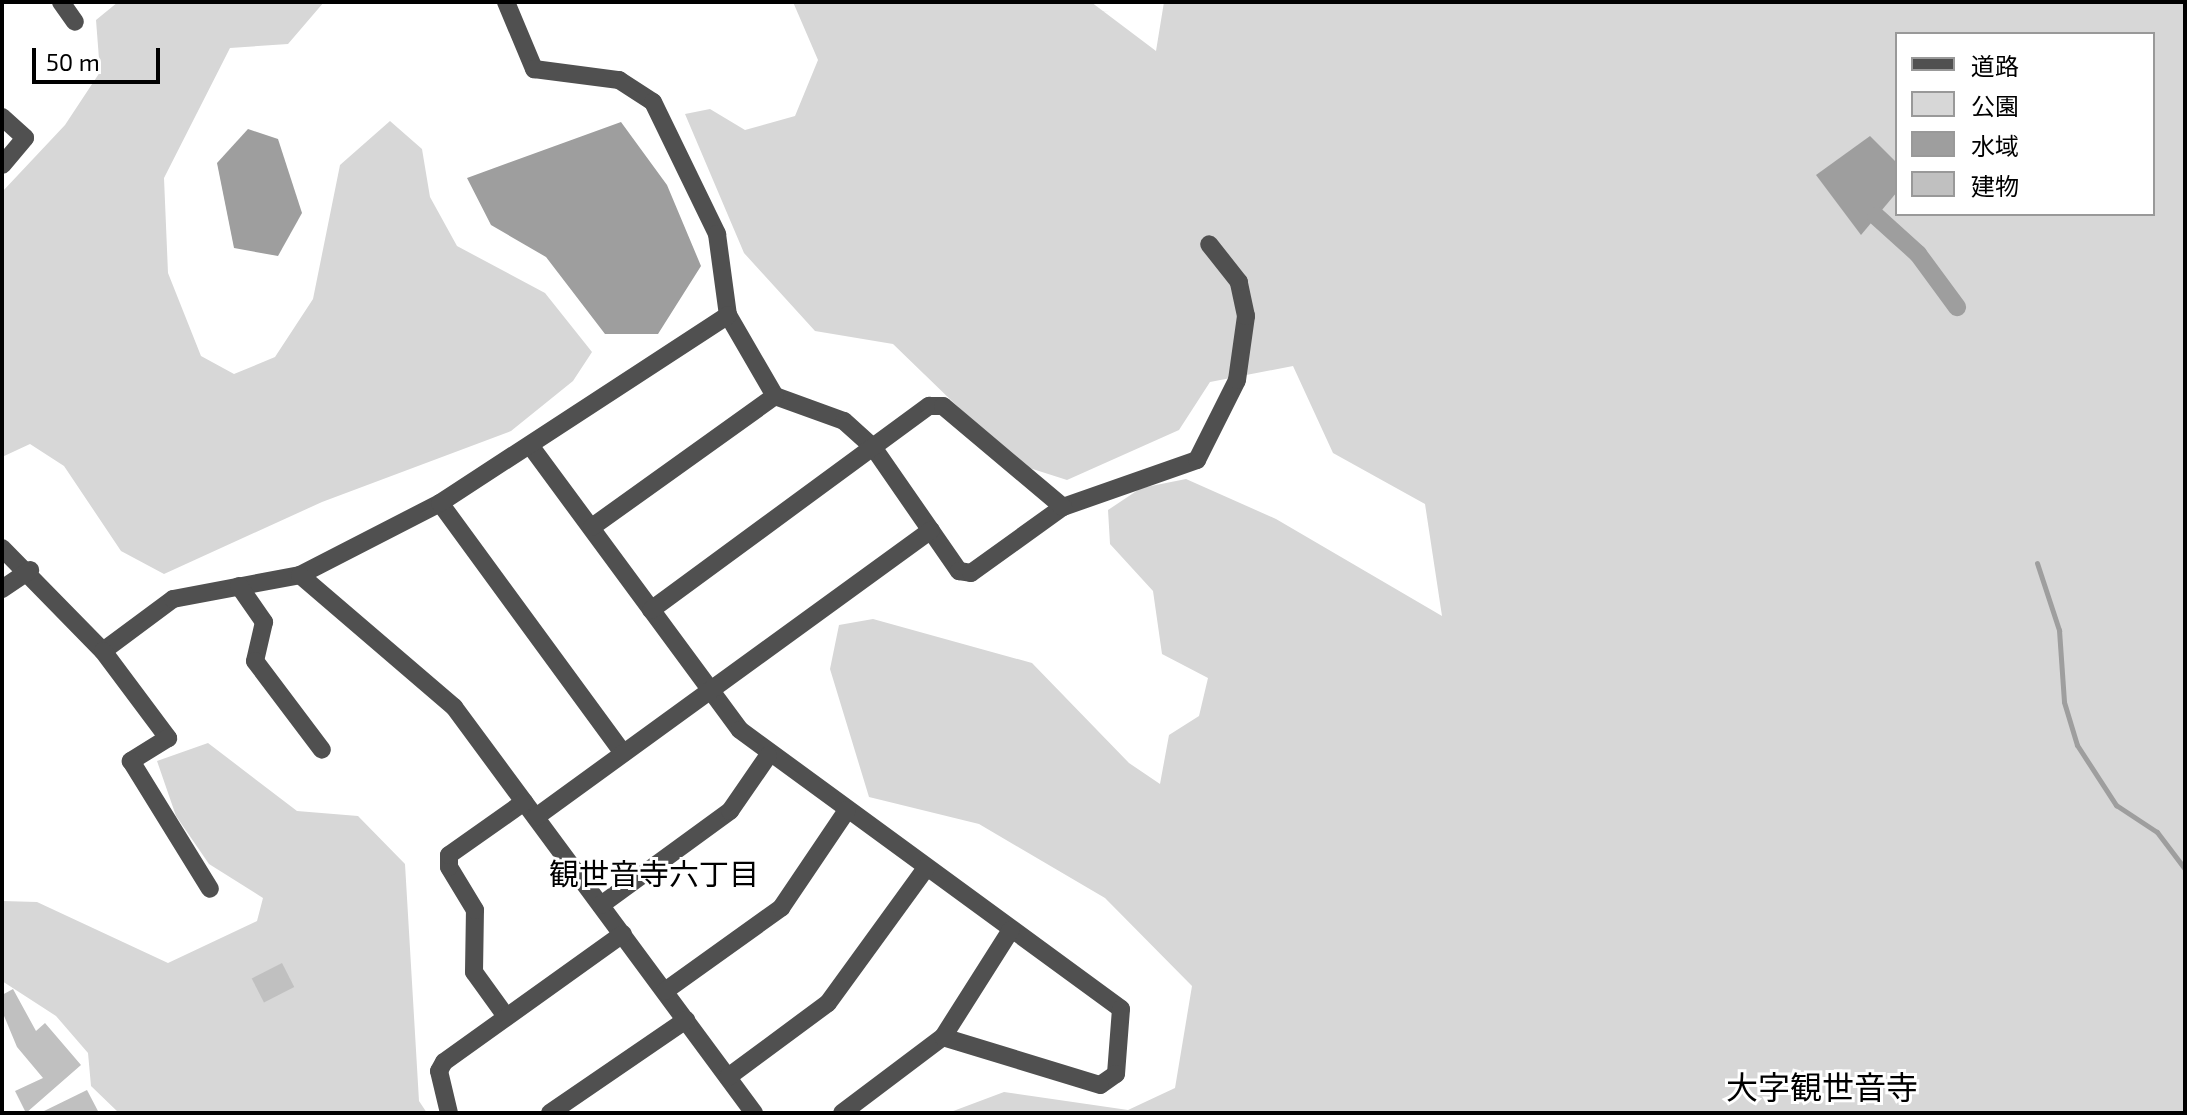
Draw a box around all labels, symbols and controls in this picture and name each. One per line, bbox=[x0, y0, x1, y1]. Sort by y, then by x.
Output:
scale bar bbox=[36, 32, 164, 82]
legend bbox=[1895, 32, 2155, 216]
text: 50 m bbox=[46, 47, 100, 76]
text: 道路 bbox=[1971, 51, 2019, 80]
text: 公園 bbox=[1971, 91, 2019, 120]
text: 水域 bbox=[1971, 131, 2019, 160]
text: 建物 bbox=[1971, 171, 2019, 200]
district label: 観世音寺六丁目 bbox=[549, 855, 759, 891]
district label: 大字観世音寺 bbox=[1726, 1067, 1918, 1105]

